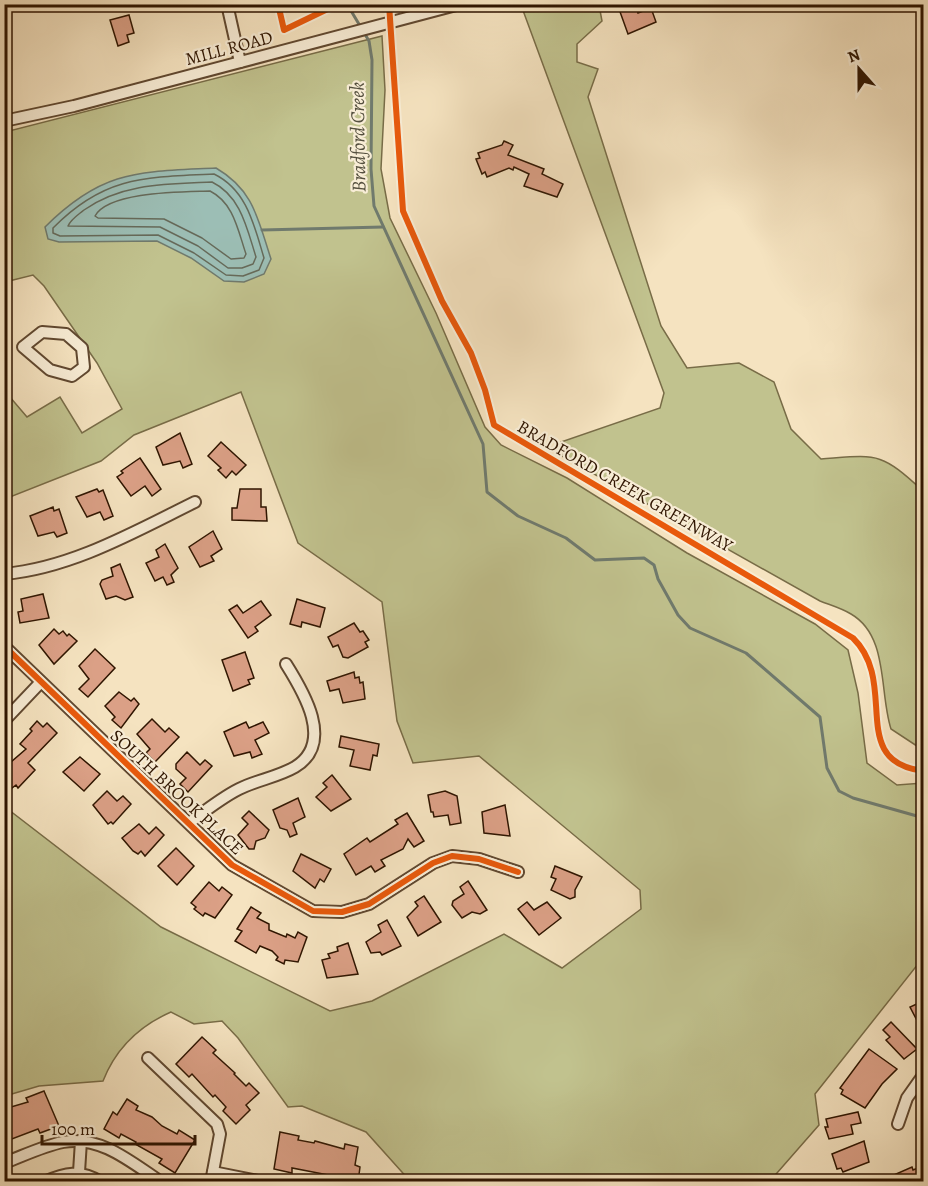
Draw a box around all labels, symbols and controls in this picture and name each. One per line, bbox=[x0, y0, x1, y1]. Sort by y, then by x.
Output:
street label: MILL ROAD bbox=[183, 25, 275, 71]
north arrow bbox=[829, 39, 889, 99]
text: N bbox=[845, 43, 864, 68]
water label: Bradford Creek bbox=[344, 82, 372, 192]
street label: BRADFORD CREEK GREENWAY bbox=[513, 414, 738, 558]
street label: SOUTH BROOK PLACE bbox=[105, 724, 249, 860]
scale bar bbox=[42, 1108, 195, 1146]
text: 100 m bbox=[51, 1117, 95, 1141]

